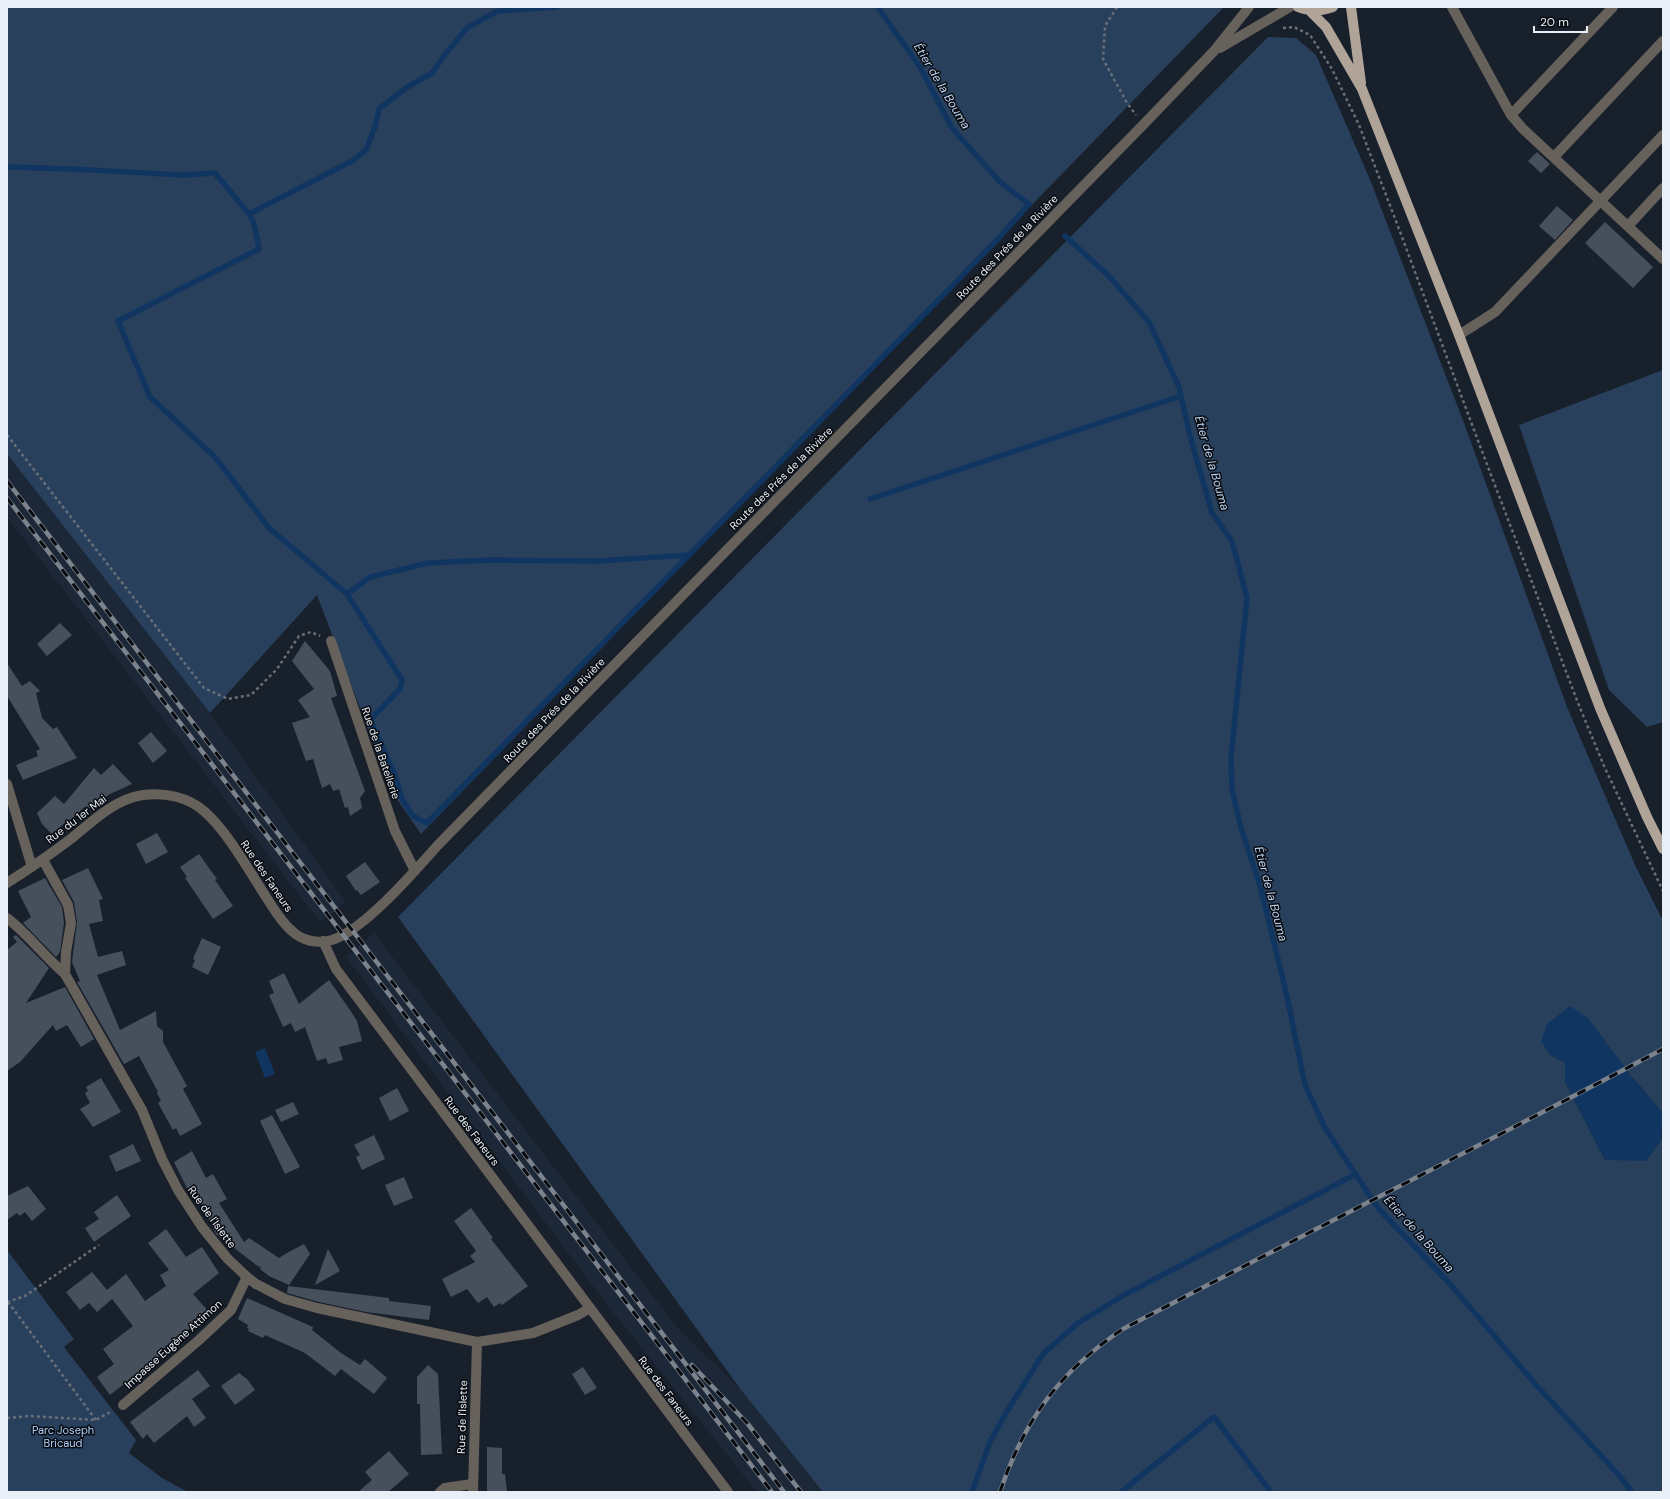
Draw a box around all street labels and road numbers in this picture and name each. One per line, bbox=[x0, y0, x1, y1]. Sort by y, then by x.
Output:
street label: Route des Prés de la Rivière bbox=[953, 192, 1061, 302]
street label: Route des Prés de la Rivière bbox=[726, 423, 836, 533]
street label: Route des Prés de la Rivière bbox=[500, 655, 608, 765]
street label: Rue de la Batellerie bbox=[359, 705, 403, 801]
street label: Rue du 1er Mai bbox=[43, 792, 109, 846]
street label: Rue des Faneurs bbox=[238, 837, 296, 915]
street label: Rue des Faneurs bbox=[441, 1093, 503, 1169]
street label: Rue de l'Islette bbox=[185, 1183, 239, 1251]
street label: Impasse Eugène Attimon bbox=[121, 1297, 225, 1391]
street label: Rue des Faneurs bbox=[635, 1353, 697, 1429]
street label: Rue de l'Islette bbox=[454, 1380, 470, 1454]

